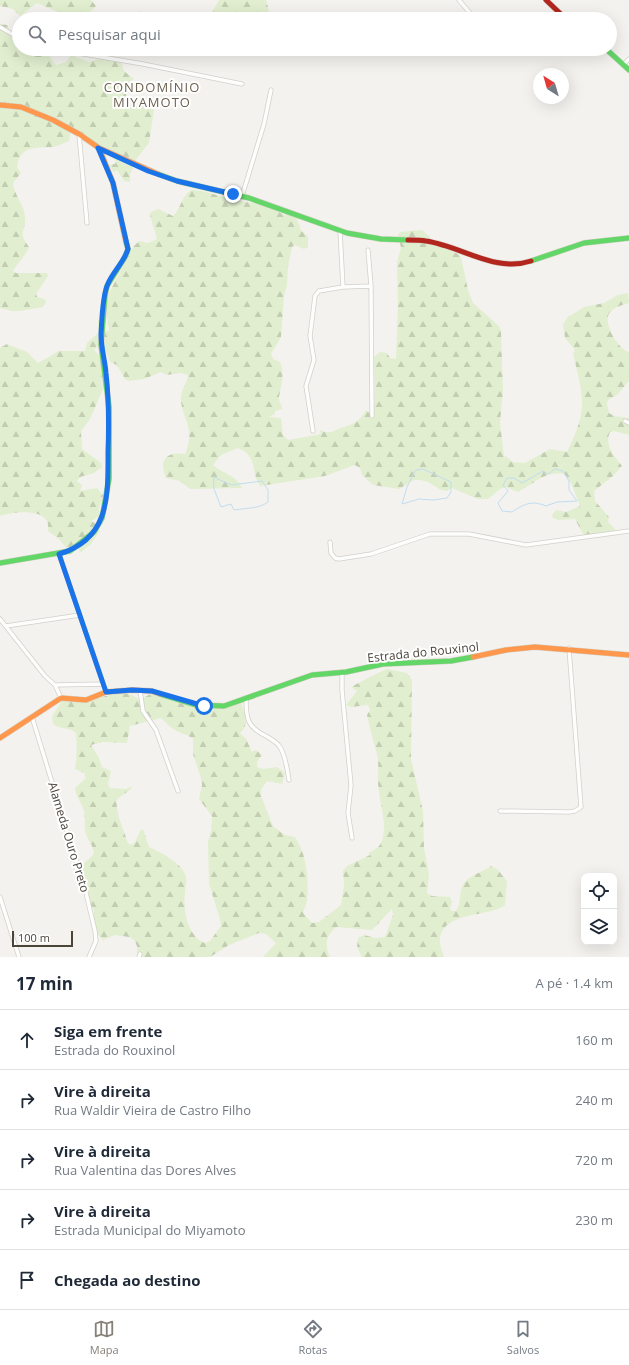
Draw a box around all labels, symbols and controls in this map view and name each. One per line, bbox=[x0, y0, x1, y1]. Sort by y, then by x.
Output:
search box bbox=[12, 12, 617, 56]
icon: search bbox=[26, 23, 48, 45]
text: Pesquisar aqui bbox=[58, 24, 161, 44]
north arrow bbox=[533, 68, 569, 104]
district label: CONDOMÍNIO MIYAMOTO bbox=[104, 78, 200, 111]
route end bbox=[224, 185, 242, 203]
street label: Estrada do Rouxinol bbox=[366, 638, 480, 666]
route start bbox=[195, 697, 213, 715]
street label: Alameda Ouro Preto bbox=[44, 780, 94, 894]
map controls bbox=[581, 873, 617, 945]
button: locate bbox=[581, 873, 617, 909]
button: layers bbox=[581, 909, 617, 945]
scale bar bbox=[12, 929, 73, 948]
text: 100 m bbox=[18, 930, 50, 945]
text: 17 min bbox=[16, 972, 73, 995]
text: A pé · 1.4 km bbox=[535, 974, 613, 992]
text: Siga em frente bbox=[54, 1021, 162, 1041]
icon: ahead bbox=[16, 1029, 38, 1051]
text: 160 m bbox=[575, 1031, 613, 1049]
text: Estrada do Rouxinol bbox=[54, 1041, 175, 1059]
text: Vire à direita bbox=[54, 1081, 151, 1101]
icon: right bbox=[16, 1089, 38, 1111]
text: 240 m bbox=[575, 1091, 613, 1109]
text: Rua Waldir Vieira de Castro Filho bbox=[54, 1101, 251, 1119]
text: Vire à direita bbox=[54, 1141, 151, 1161]
icon: right bbox=[16, 1149, 38, 1171]
text: 720 m bbox=[575, 1151, 613, 1169]
text: Rua Valentina das Dores Alves bbox=[54, 1161, 236, 1179]
text: Vire à direita bbox=[54, 1201, 151, 1221]
icon: right bbox=[16, 1209, 38, 1231]
text: 230 m bbox=[575, 1211, 613, 1229]
text: Estrada Municipal do Miyamoto bbox=[54, 1221, 246, 1239]
icon: arrive bbox=[16, 1269, 38, 1291]
text: Chegada ao destino bbox=[54, 1270, 201, 1290]
tab: Mapa bbox=[90, 1318, 119, 1357]
tab: Rotas bbox=[298, 1318, 327, 1357]
tab: Salvos bbox=[507, 1318, 539, 1357]

